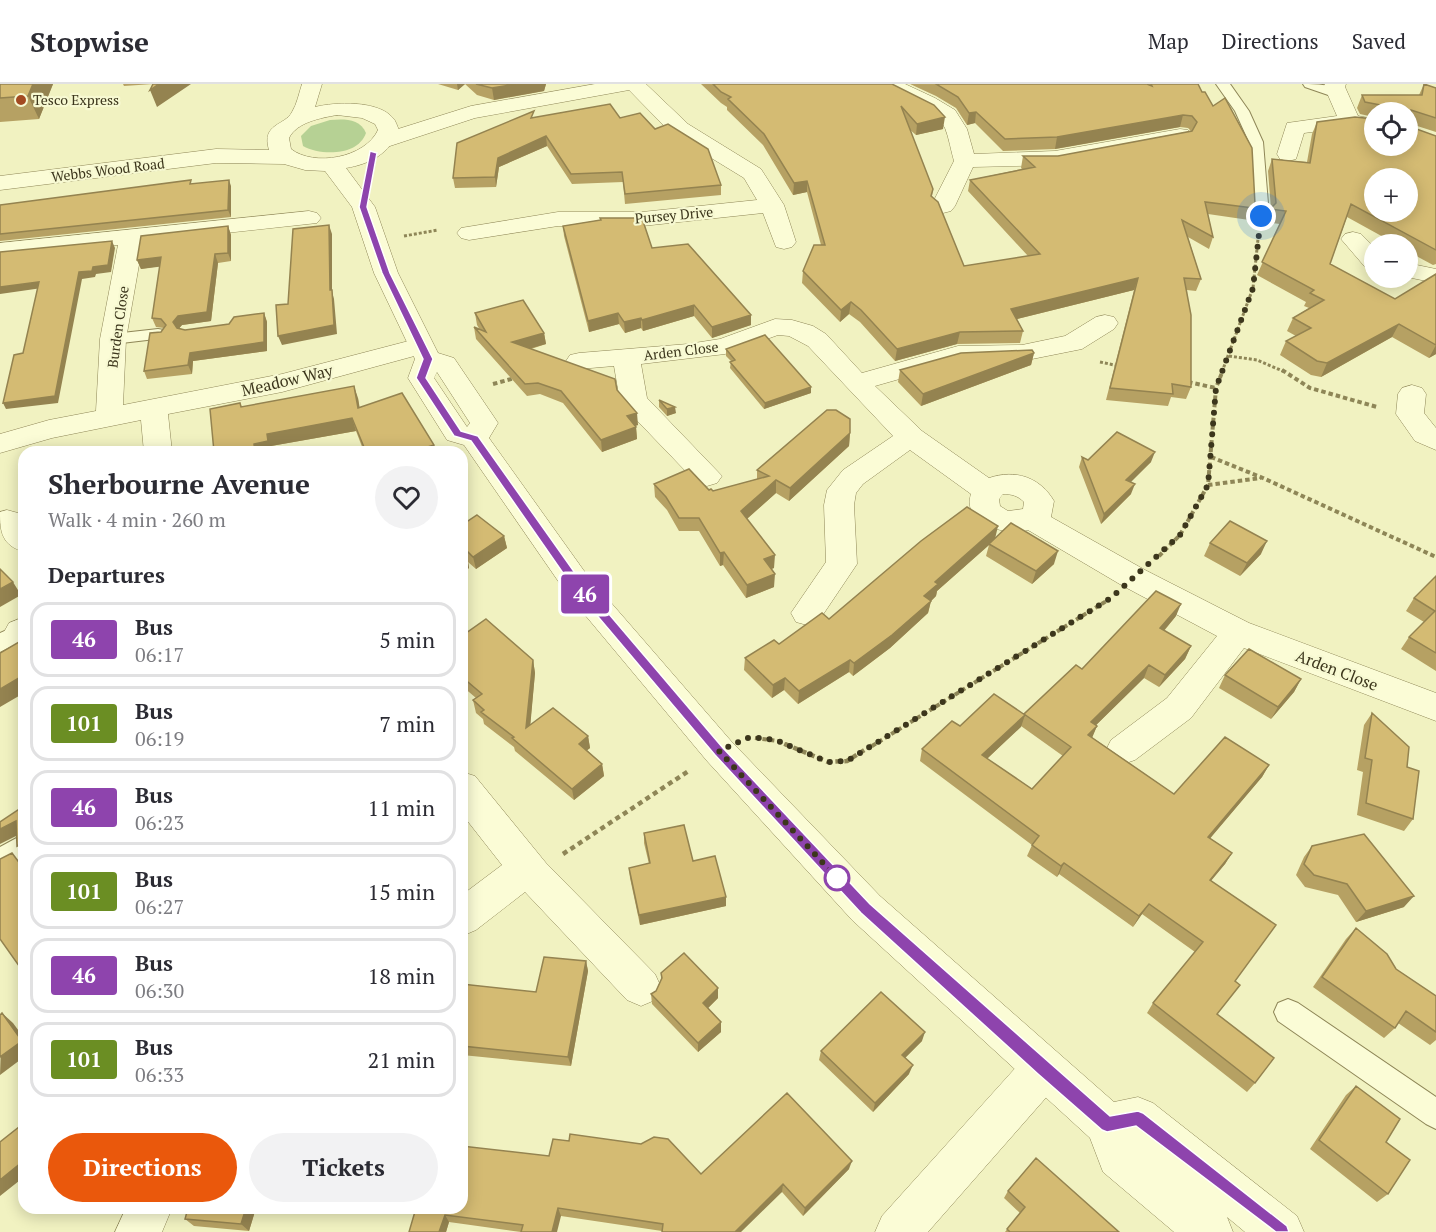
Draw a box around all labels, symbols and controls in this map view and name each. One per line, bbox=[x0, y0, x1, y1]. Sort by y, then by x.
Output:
text: Stopwise bbox=[30, 23, 149, 60]
text: Map bbox=[1148, 27, 1189, 55]
text: Directions bbox=[1222, 27, 1319, 55]
text: Saved bbox=[1352, 27, 1406, 55]
place label: Tesco Express bbox=[33, 90, 119, 109]
marker: Tesco Express bbox=[14, 93, 28, 107]
map controls bbox=[1364, 102, 1418, 288]
button: locate bbox=[1364, 102, 1418, 156]
street label: Webbs Wood Road bbox=[50, 153, 166, 186]
button: + bbox=[1364, 168, 1418, 222]
your location bbox=[1246, 201, 1276, 231]
street label: Pursey Drive bbox=[634, 202, 714, 227]
button: − bbox=[1364, 234, 1418, 288]
street label: Burden Close bbox=[102, 285, 133, 369]
street label: Arden Close bbox=[642, 336, 720, 365]
street label: Meadow Way bbox=[239, 359, 336, 401]
text: Sherbourne Avenue bbox=[48, 465, 310, 502]
button: heart bbox=[375, 466, 438, 529]
text: Walk · 4 min · 260 m bbox=[48, 506, 226, 533]
text: Departures bbox=[48, 560, 165, 589]
line badge: 46 bbox=[558, 574, 612, 614]
text: 46 bbox=[573, 580, 597, 608]
text: Bus bbox=[135, 612, 173, 641]
text: 46 bbox=[72, 625, 96, 653]
text: 5 min bbox=[379, 625, 435, 654]
text: 06:17 bbox=[135, 641, 184, 668]
street label: Arden Close bbox=[1293, 644, 1381, 696]
text: Bus bbox=[135, 696, 173, 725]
text: 101 bbox=[66, 709, 102, 737]
text: 7 min bbox=[379, 709, 435, 738]
text: 06:19 bbox=[135, 725, 184, 752]
text: Bus bbox=[135, 780, 173, 809]
text: 46 bbox=[72, 793, 96, 821]
text: 11 min bbox=[368, 793, 435, 822]
text: 06:23 bbox=[135, 809, 184, 836]
text: Bus bbox=[135, 864, 173, 893]
unlabelled marker bbox=[824, 865, 850, 891]
text: 101 bbox=[66, 877, 102, 905]
text: 15 min bbox=[368, 877, 435, 906]
text: 06:27 bbox=[135, 893, 184, 920]
text: Bus bbox=[135, 948, 173, 977]
text: 46 bbox=[72, 961, 96, 989]
text: 18 min bbox=[368, 961, 435, 990]
text: 06:30 bbox=[135, 977, 184, 1004]
text: Bus bbox=[135, 1032, 173, 1061]
text: 101 bbox=[66, 1045, 102, 1073]
text: 21 min bbox=[368, 1045, 435, 1074]
text: 06:33 bbox=[135, 1061, 184, 1088]
button: Directions bbox=[48, 1133, 237, 1202]
button: Tickets bbox=[249, 1133, 438, 1202]

